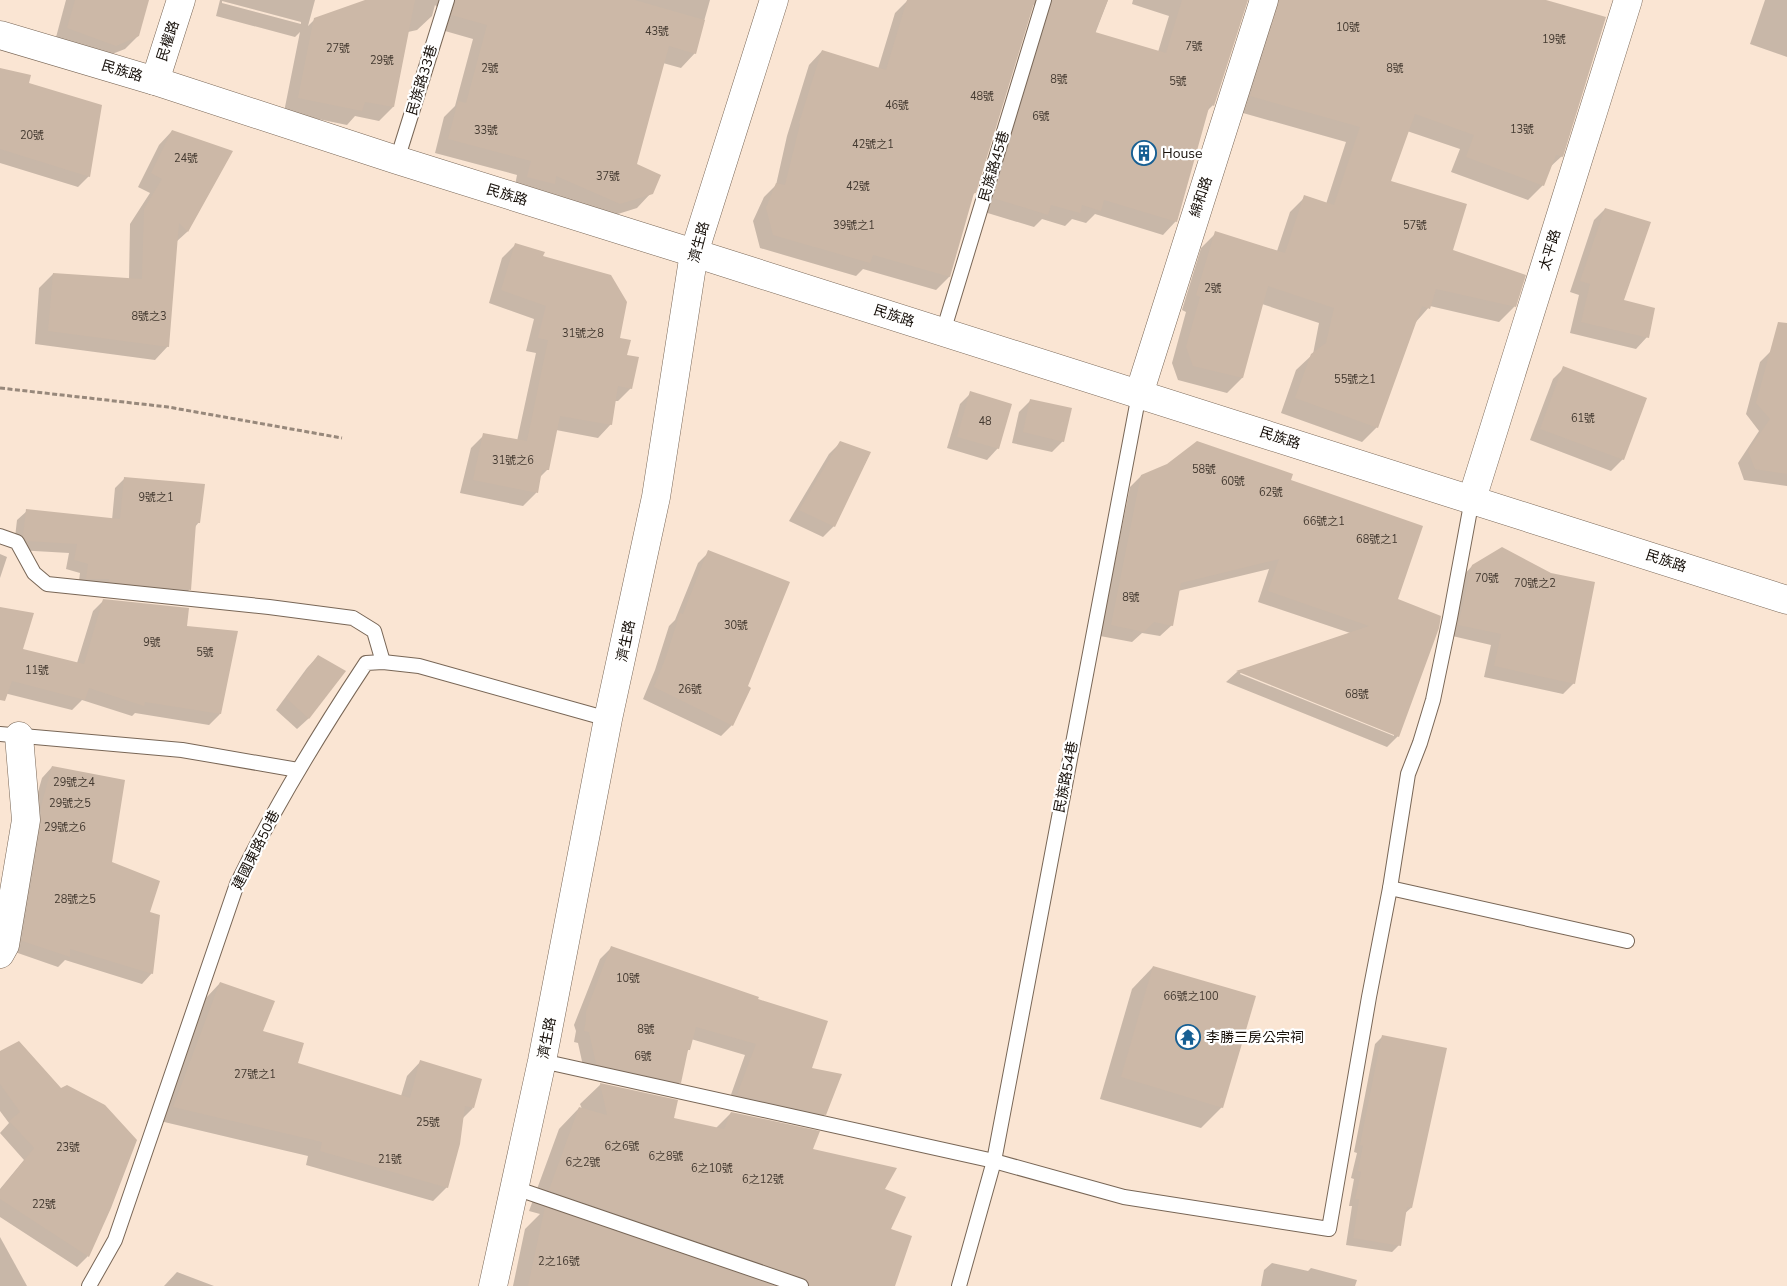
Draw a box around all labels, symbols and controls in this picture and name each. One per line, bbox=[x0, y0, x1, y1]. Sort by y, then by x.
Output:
street label: 民權路 bbox=[152, 18, 184, 64]
house number: 10號 bbox=[1336, 20, 1360, 35]
house number: 43號 bbox=[645, 24, 669, 39]
house number: 19號 bbox=[1542, 32, 1566, 47]
house number: 7號 bbox=[1185, 39, 1203, 54]
house number: 27號 bbox=[326, 41, 350, 56]
street label: 民族路33巷 bbox=[402, 42, 442, 118]
house number: 29號 bbox=[370, 53, 394, 68]
street label: 民族路 bbox=[99, 56, 145, 86]
house number: 2號 bbox=[481, 61, 499, 76]
house number: 8號 bbox=[1386, 61, 1404, 76]
house number: 8號 bbox=[1050, 72, 1068, 87]
house number: 5號 bbox=[1169, 74, 1187, 89]
house number: 48號 bbox=[970, 89, 994, 104]
house number: 46號 bbox=[885, 98, 909, 113]
house number: 6號 bbox=[1032, 109, 1050, 124]
house number: 13號 bbox=[1510, 122, 1534, 137]
house number: 33號 bbox=[474, 123, 498, 138]
house number: 20號 bbox=[20, 128, 44, 143]
street label: 民族路45巷 bbox=[974, 128, 1014, 204]
house number: 42號之1 bbox=[852, 137, 894, 152]
building icon: House bbox=[1131, 140, 1157, 166]
place label: House bbox=[1162, 144, 1202, 163]
house number: 24號 bbox=[174, 151, 198, 166]
house number: 37號 bbox=[596, 169, 620, 184]
street label: 綿和路 bbox=[1185, 174, 1217, 220]
house number: 42號 bbox=[846, 179, 870, 194]
street label: 民族路 bbox=[484, 180, 530, 210]
house number: 39號之1 bbox=[833, 218, 875, 233]
house number: 57號 bbox=[1403, 218, 1427, 233]
street label: 濟生路 bbox=[684, 219, 714, 265]
street label: 太平路 bbox=[1535, 227, 1565, 273]
house number: 2號 bbox=[1204, 281, 1222, 296]
street label: 民族路 bbox=[871, 300, 917, 332]
house number: 8號之3 bbox=[131, 309, 167, 324]
house number: 31號之8 bbox=[562, 326, 604, 341]
house number: 55號之1 bbox=[1334, 372, 1376, 387]
house number: 61號 bbox=[1571, 411, 1595, 426]
house number: 48 bbox=[978, 414, 992, 429]
street label: 民族路 bbox=[1257, 422, 1303, 454]
house number: 31號之6 bbox=[492, 453, 534, 468]
house number: 58號 bbox=[1192, 462, 1216, 477]
house number: 60號 bbox=[1221, 474, 1245, 489]
house number: 62號 bbox=[1259, 485, 1283, 500]
house number: 9號之1 bbox=[138, 490, 174, 505]
house number: 66號之1 bbox=[1303, 514, 1345, 529]
house number: 68號之1 bbox=[1356, 532, 1398, 547]
street label: 民族路 bbox=[1643, 545, 1689, 577]
house number: 70號 bbox=[1475, 571, 1499, 586]
house number: 70號之2 bbox=[1514, 576, 1556, 591]
house number: 8號 bbox=[1122, 590, 1140, 605]
street label: 濟生路 bbox=[612, 618, 640, 664]
house number: 30號 bbox=[724, 618, 748, 633]
house number: 9號 bbox=[143, 635, 161, 650]
house number: 5號 bbox=[196, 645, 214, 660]
house number: 11號 bbox=[25, 663, 49, 678]
house number: 26號 bbox=[678, 682, 702, 697]
house number: 68號 bbox=[1345, 687, 1369, 702]
street label: 民族路54巷 bbox=[1050, 739, 1082, 815]
house number: 29號之4 bbox=[53, 775, 95, 790]
house number: 29號之5 bbox=[49, 796, 91, 811]
street label: 建國東路50巷 bbox=[228, 807, 284, 893]
house number: 29號之6 bbox=[44, 820, 86, 835]
house number: 28號之5 bbox=[54, 892, 96, 907]
house number: 10號 bbox=[616, 971, 640, 986]
house number: 66號之100 bbox=[1164, 989, 1219, 1004]
street label: 濟生路 bbox=[534, 1016, 560, 1060]
house number: 8號 bbox=[637, 1022, 655, 1037]
temple icon: 李勝三房公宗祠 bbox=[1175, 1024, 1201, 1050]
place label: 李勝三房公宗祠 bbox=[1206, 1028, 1304, 1047]
house number: 6號 bbox=[634, 1049, 652, 1064]
house number: 27號之1 bbox=[234, 1067, 276, 1082]
house number: 25號 bbox=[416, 1115, 440, 1130]
house number: 6之6號 bbox=[604, 1139, 640, 1154]
house number: 23號 bbox=[56, 1140, 80, 1155]
house number: 6之8號 bbox=[648, 1149, 684, 1164]
house number: 21號 bbox=[378, 1152, 402, 1167]
house number: 6之2號 bbox=[565, 1155, 601, 1170]
house number: 6之10號 bbox=[691, 1161, 733, 1176]
house number: 6之12號 bbox=[742, 1172, 784, 1187]
house number: 22號 bbox=[32, 1197, 56, 1212]
house number: 2之16號 bbox=[538, 1254, 580, 1269]

